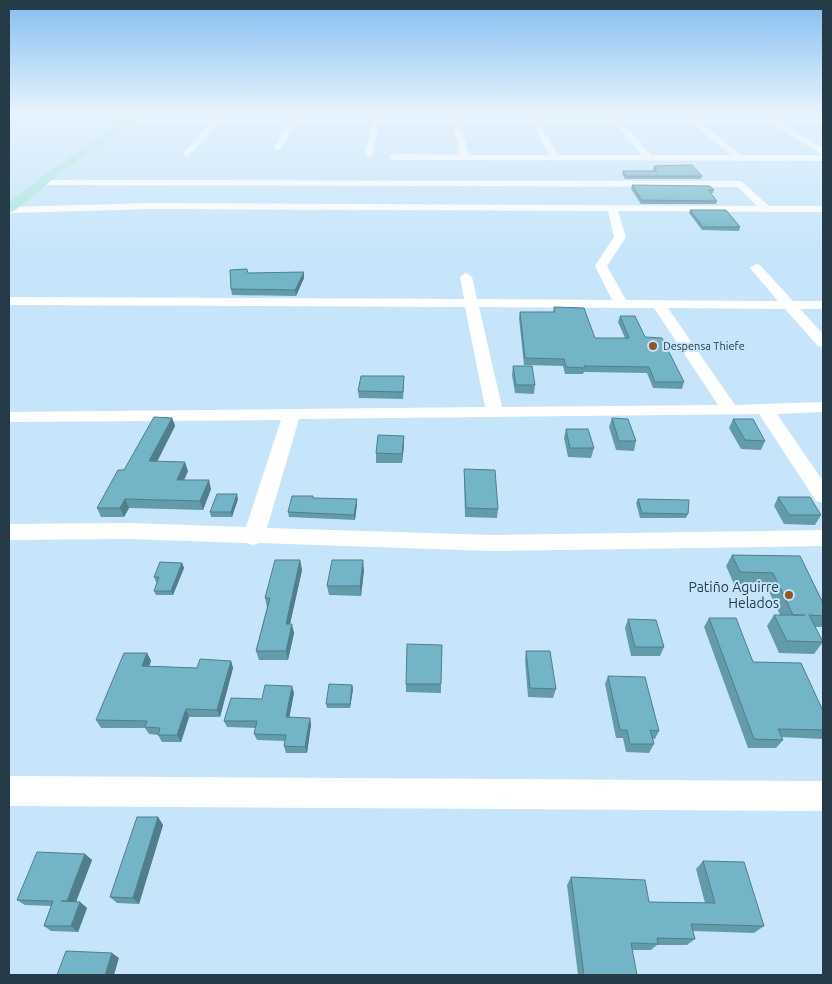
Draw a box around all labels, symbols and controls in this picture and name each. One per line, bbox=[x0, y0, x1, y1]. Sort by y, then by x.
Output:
marker: Despensa Thiefe bbox=[647, 340, 659, 352]
place label: Despensa Thiefe bbox=[663, 340, 745, 352]
place label: Patiño Aguirre Helados bbox=[688, 579, 779, 611]
marker: Patiño Aguirre Helados bbox=[783, 589, 795, 601]

